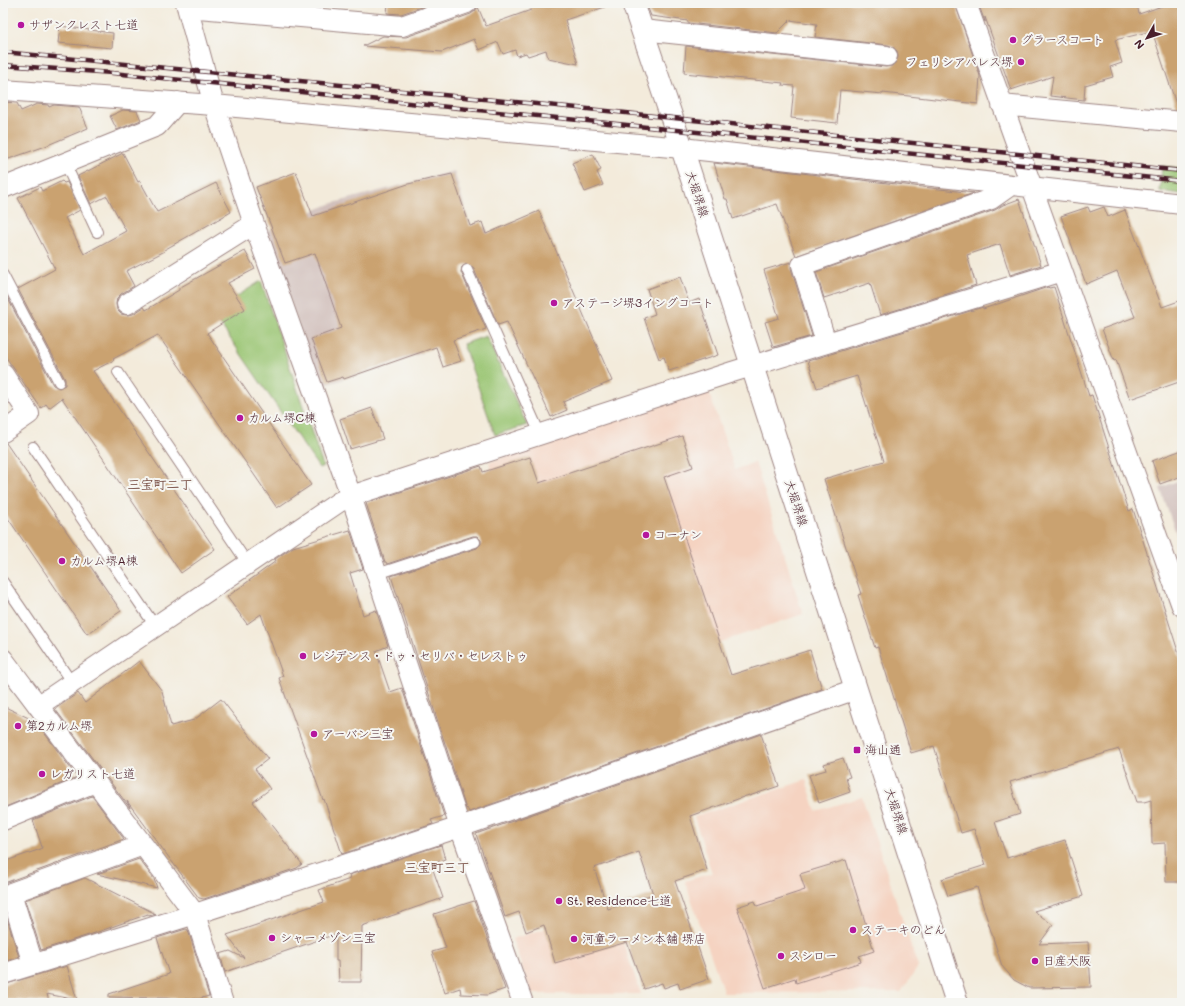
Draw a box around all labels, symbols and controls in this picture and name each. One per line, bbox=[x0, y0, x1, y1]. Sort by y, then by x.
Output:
place label: サザンクレスト七道 bbox=[29, 16, 138, 32]
north arrow bbox=[1127, 18, 1167, 58]
marker: サザンクレスト七道 bbox=[16, 20, 26, 30]
place label: グラースコート bbox=[1021, 31, 1104, 47]
marker: グラースコート bbox=[1008, 35, 1018, 45]
text: N bbox=[1130, 37, 1147, 53]
place label: フェリシアパレス堺 bbox=[906, 53, 1013, 69]
marker: フェリシアパレス堺 bbox=[1016, 57, 1026, 67]
street label: 大堀堺線 bbox=[683, 168, 713, 219]
place label: アステージ堺3イングコート bbox=[562, 294, 714, 310]
marker: アステージ堺3イングコート bbox=[549, 298, 559, 308]
place label: カルム堺C棟 bbox=[248, 409, 316, 425]
marker: カルム堺C棟 bbox=[235, 413, 245, 423]
district label: 三宝町二丁 bbox=[127, 475, 193, 492]
street label: 大堀堺線 bbox=[782, 477, 812, 528]
place label: コーナン bbox=[654, 526, 702, 542]
marker: コーナン bbox=[641, 530, 651, 540]
place label: カルム堺A棟 bbox=[70, 552, 138, 568]
marker: カルム堺A棟 bbox=[57, 556, 67, 566]
place label: レジデンス・ドゥ・セリバ・セレストゥ bbox=[311, 647, 528, 663]
marker: レジデンス・ドゥ・セリバ・セレストゥ bbox=[298, 651, 308, 661]
place label: 第2カルム堺 bbox=[26, 717, 92, 733]
marker: 第2カルム堺 bbox=[13, 721, 23, 731]
place label: アーバン三宝 bbox=[322, 725, 394, 741]
marker: アーバン三宝 bbox=[309, 729, 319, 739]
place label: 海山通 bbox=[865, 741, 901, 757]
marker: 海山通 bbox=[852, 745, 862, 755]
place label: レガリスト七道 bbox=[50, 765, 135, 781]
marker: レガリスト七道 bbox=[37, 769, 47, 779]
street label: 大堀堺線 bbox=[882, 785, 912, 836]
district label: 三宝町三丁 bbox=[404, 858, 470, 875]
place label: St. Residence七道 bbox=[567, 892, 671, 908]
marker: St. Residence七道 bbox=[554, 896, 564, 906]
place label: ステーキのどん bbox=[861, 921, 946, 937]
marker: ステーキのどん bbox=[848, 925, 858, 935]
place label: シャーメゾン三宝 bbox=[280, 929, 376, 945]
place label: 河童ラーメン本舗 堺店 bbox=[582, 930, 706, 946]
marker: シャーメゾン三宝 bbox=[267, 933, 277, 943]
marker: 河童ラーメン本舗 堺店 bbox=[569, 934, 579, 944]
place label: スシロー bbox=[789, 947, 837, 963]
marker: スシロー bbox=[776, 951, 786, 961]
place label: 日産大阪 bbox=[1043, 952, 1091, 968]
marker: 日産大阪 bbox=[1030, 956, 1040, 966]

